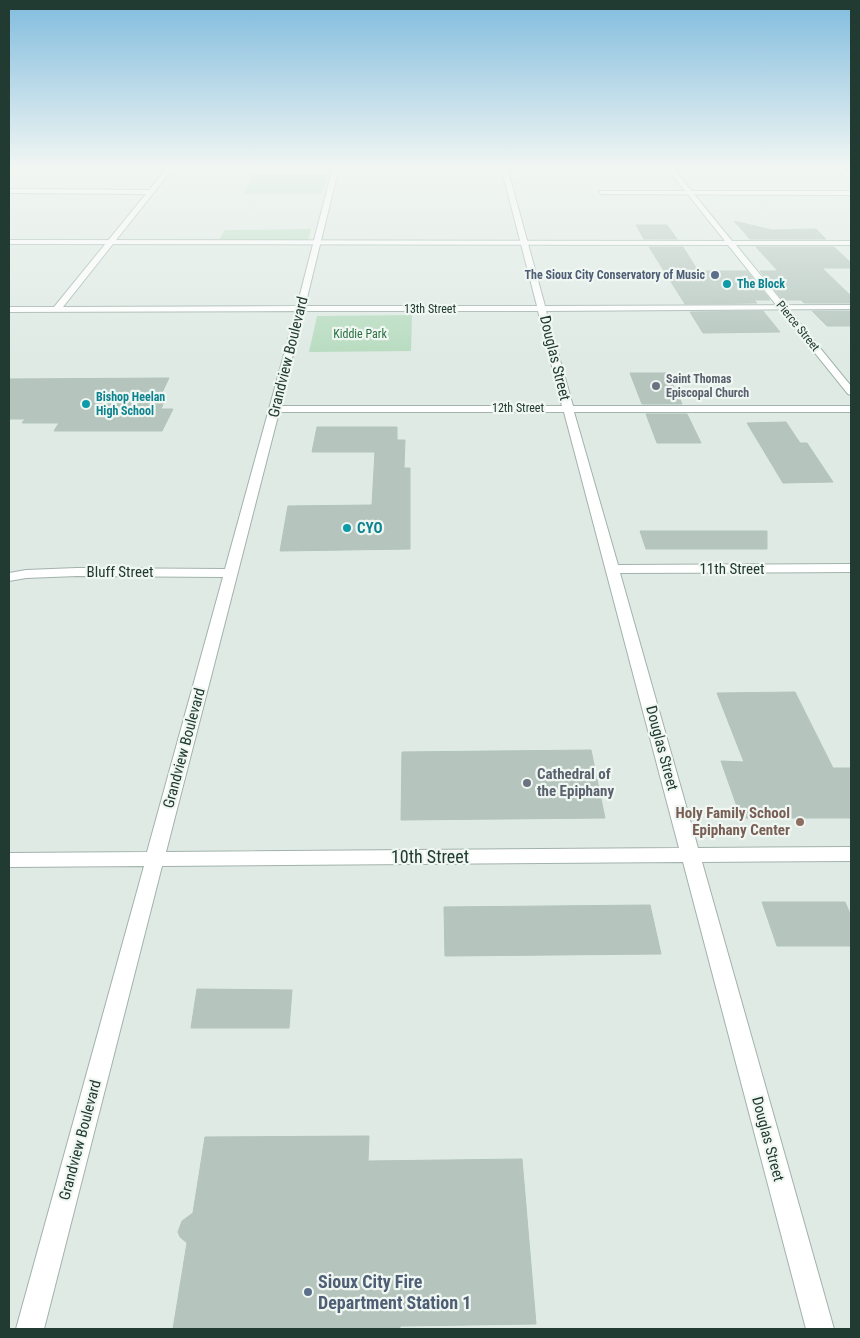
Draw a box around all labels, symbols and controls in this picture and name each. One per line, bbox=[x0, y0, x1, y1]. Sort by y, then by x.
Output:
place label: The Sioux City Conservatory of Music bbox=[525, 268, 705, 282]
marker: The Sioux City Conservatory of Music bbox=[709, 269, 721, 281]
place label: The Block bbox=[737, 277, 785, 291]
marker: The Block bbox=[721, 278, 733, 290]
street label: Grandview Boulevard bbox=[264, 295, 312, 419]
street label: Pierce Street bbox=[773, 298, 823, 354]
street label: 13th Street bbox=[404, 302, 456, 316]
street label: Douglas Street bbox=[536, 314, 574, 402]
park label: Kiddie Park bbox=[333, 327, 387, 341]
place label: Saint Thomas Episcopal Church bbox=[666, 372, 749, 400]
marker: Saint Thomas Episcopal Church bbox=[650, 380, 662, 392]
place label: Bishop Heelan High School bbox=[96, 390, 165, 418]
marker: Bishop Heelan High School bbox=[80, 398, 92, 410]
street label: 12th Street bbox=[492, 401, 544, 415]
place label: CYO bbox=[357, 519, 383, 537]
marker: CYO bbox=[341, 522, 353, 534]
street label: 11th Street bbox=[699, 560, 765, 578]
street label: Bluff Street bbox=[87, 563, 153, 581]
street label: Grandview Boulevard bbox=[159, 686, 209, 810]
street label: Douglas Street bbox=[642, 704, 682, 792]
place label: Cathedral of the Epiphany bbox=[537, 765, 614, 800]
marker: Cathedral of the Epiphany bbox=[521, 777, 533, 789]
place label: Holy Family School Epiphany Center bbox=[676, 804, 790, 839]
marker: Holy Family School Epiphany Center bbox=[794, 816, 806, 828]
street label: 10th Street bbox=[391, 846, 469, 867]
street label: Grandview Boulevard bbox=[55, 1078, 105, 1202]
street label: Douglas Street bbox=[748, 1095, 788, 1183]
place label: Sioux City Fire Department Station 1 bbox=[318, 1271, 471, 1313]
marker: Sioux City Fire Department Station 1 bbox=[302, 1286, 314, 1298]

